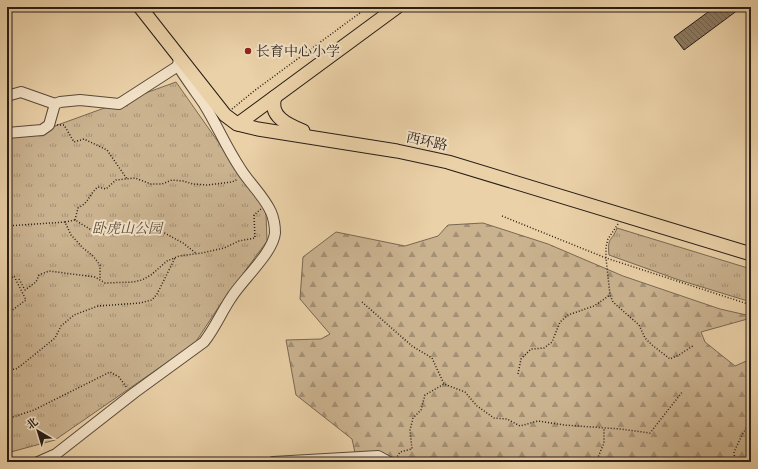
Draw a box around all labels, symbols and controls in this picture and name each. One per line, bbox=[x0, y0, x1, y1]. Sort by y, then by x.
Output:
place label: 长育中心小学 bbox=[256, 43, 340, 61]
marker: 长育中心小学 bbox=[243, 46, 253, 56]
street label: 西环路 bbox=[404, 129, 449, 155]
park label: 卧虎山公园 bbox=[92, 220, 164, 238]
north arrow bbox=[18, 411, 58, 451]
text: 北 bbox=[24, 415, 41, 433]

